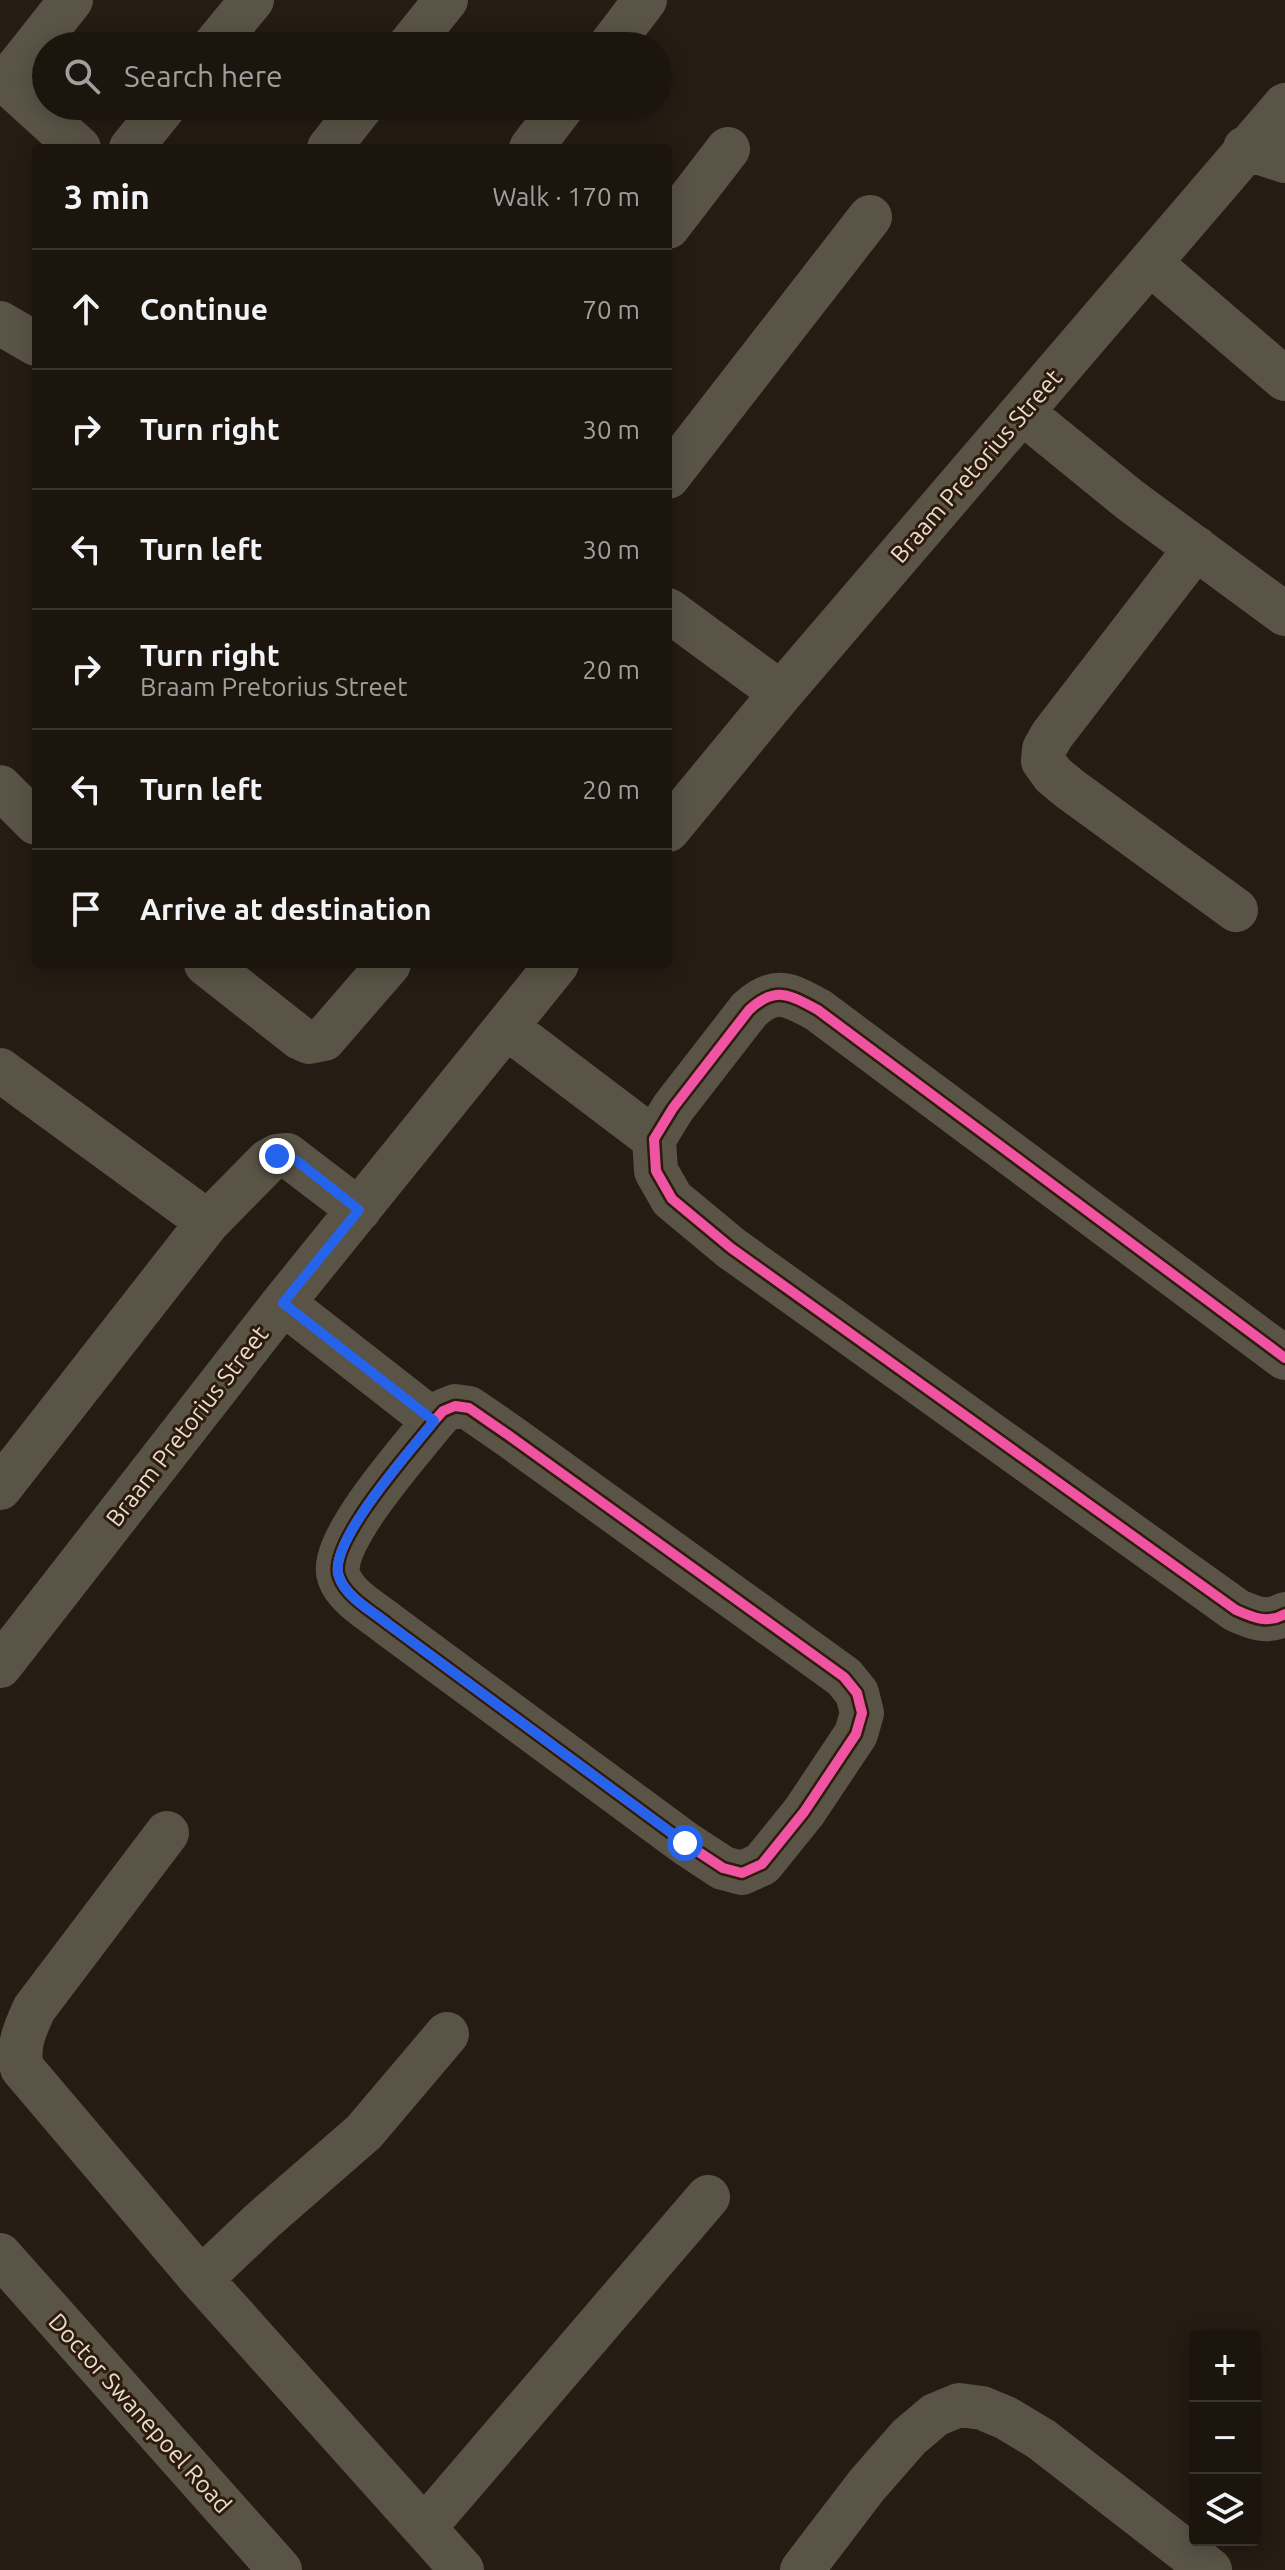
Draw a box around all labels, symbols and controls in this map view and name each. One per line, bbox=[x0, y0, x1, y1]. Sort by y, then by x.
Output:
search box bbox=[32, 32, 672, 120]
icon: search bbox=[60, 54, 104, 98]
text: Search here bbox=[124, 59, 283, 93]
text: 3 min bbox=[64, 177, 150, 215]
text: Walk · 170 m bbox=[492, 182, 640, 211]
icon: ahead bbox=[64, 287, 108, 331]
text: Continue bbox=[140, 292, 268, 326]
text: 70 m bbox=[582, 295, 640, 324]
street label: Braam Pretorius Street bbox=[885, 364, 1068, 568]
icon: right bbox=[64, 407, 108, 451]
text: Turn right bbox=[140, 412, 280, 446]
text: 30 m bbox=[582, 415, 640, 444]
icon: left bbox=[64, 527, 108, 571]
text: Turn left bbox=[140, 532, 262, 566]
text: 30 m bbox=[582, 535, 640, 564]
text: Turn right bbox=[140, 638, 280, 672]
icon: right bbox=[64, 647, 108, 691]
text: 20 m bbox=[582, 655, 640, 684]
text: Braam Pretorius Street bbox=[140, 672, 407, 701]
icon: left bbox=[64, 767, 108, 811]
text: Turn left bbox=[140, 772, 262, 806]
text: 20 m bbox=[582, 775, 640, 804]
icon: arrive bbox=[64, 887, 108, 931]
text: Arrive at destination bbox=[140, 892, 432, 926]
route end bbox=[259, 1138, 295, 1174]
street label: Braam Pretorius Street bbox=[100, 1320, 274, 1532]
route start bbox=[667, 1825, 703, 1861]
street label: Doctor Swanepoel Road bbox=[43, 2308, 237, 2518]
map controls bbox=[1189, 2330, 1261, 2546]
button: + bbox=[1189, 2330, 1261, 2402]
button: − bbox=[1189, 2402, 1261, 2474]
button: layers bbox=[1189, 2474, 1261, 2546]

